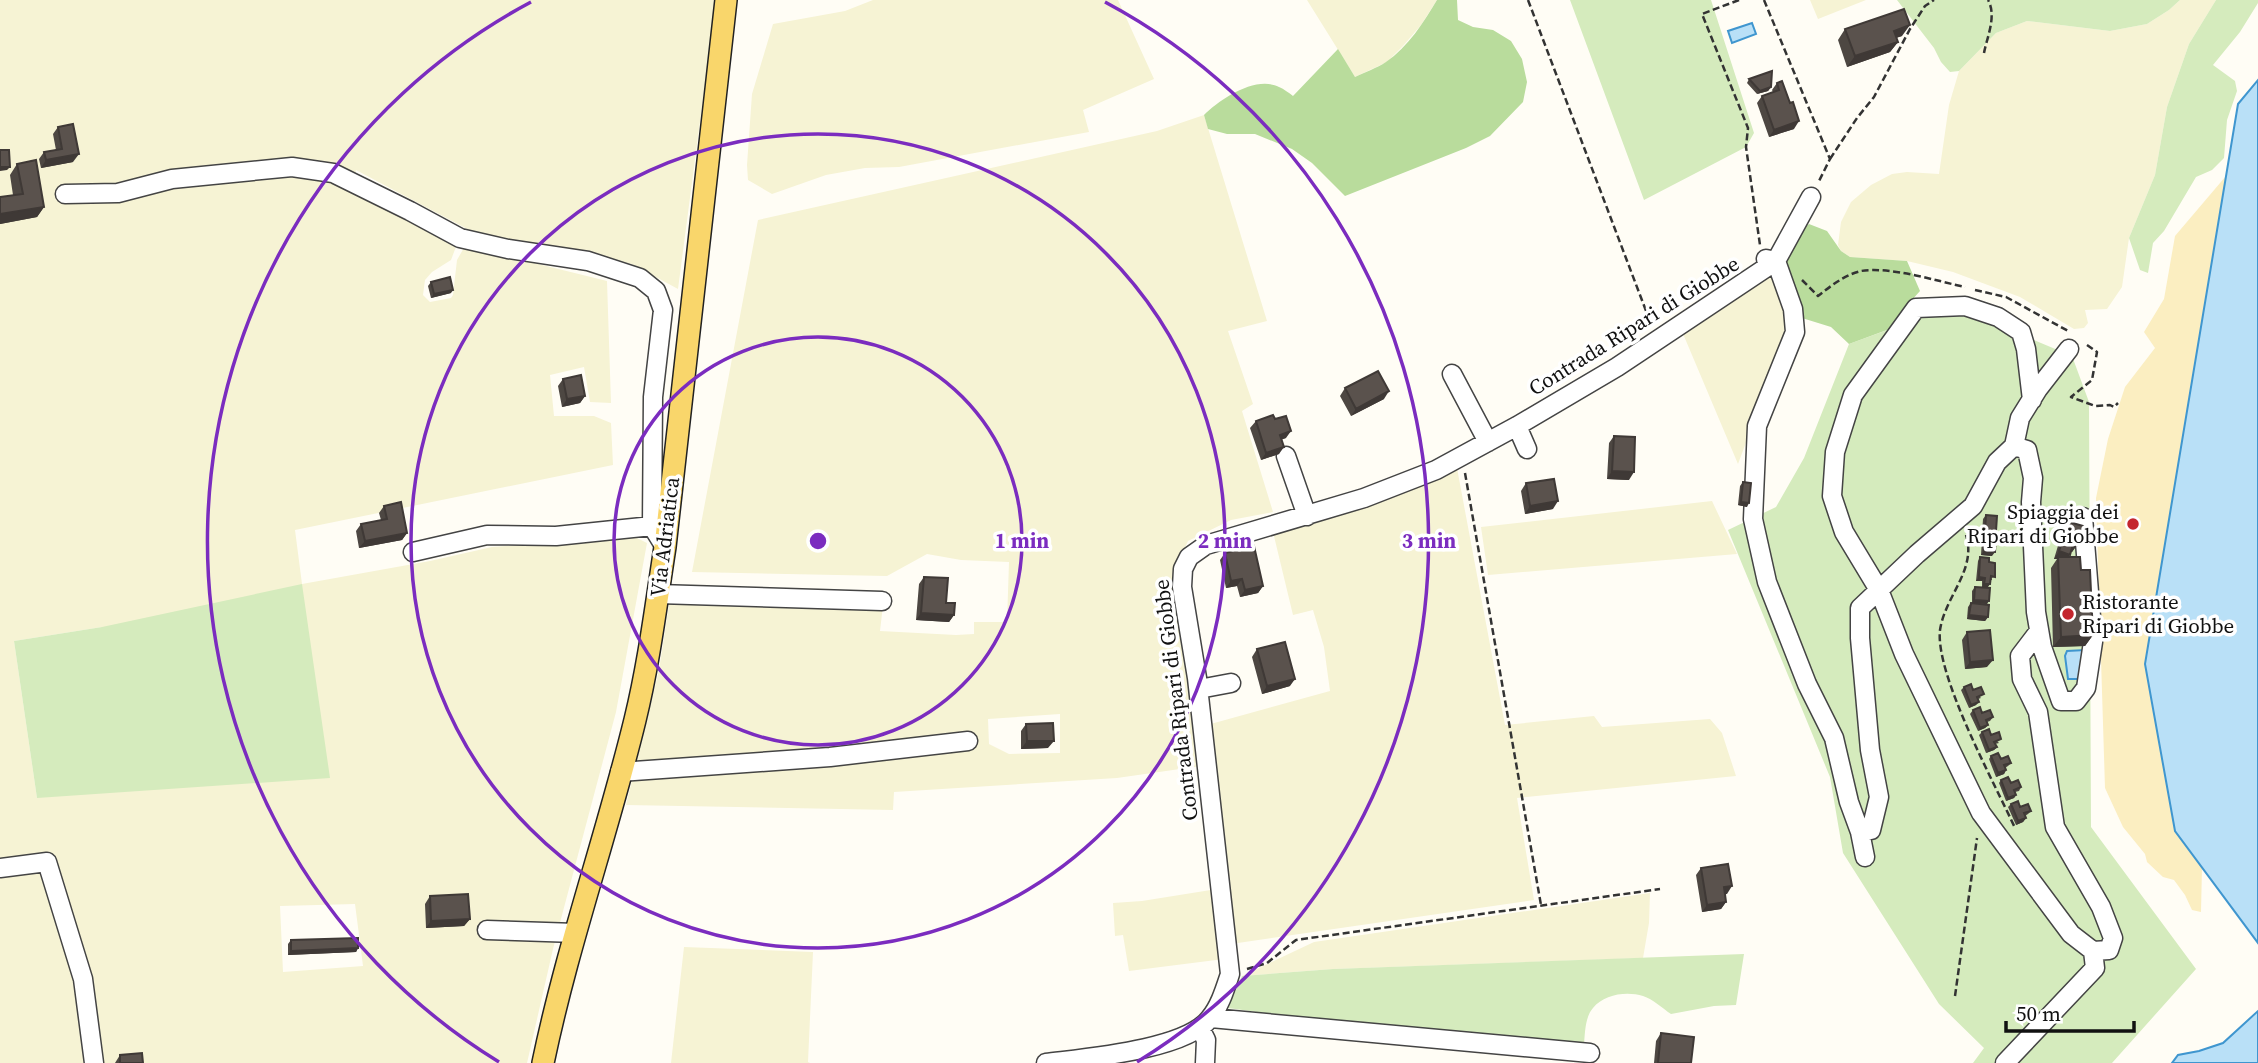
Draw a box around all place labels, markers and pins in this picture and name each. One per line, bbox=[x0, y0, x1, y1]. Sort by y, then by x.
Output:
place label: Spiaggia dei Ripari di Giobbe bbox=[1967, 497, 2119, 550]
marker: Spiaggia dei Ripari di Giobbe bbox=[2125, 516, 2141, 532]
centre of rings bbox=[806, 529, 830, 553]
place label: Ristorante Ripari di Giobbe bbox=[2082, 587, 2234, 640]
marker: Ristorante Ripari di Giobbe bbox=[2060, 606, 2076, 622]

